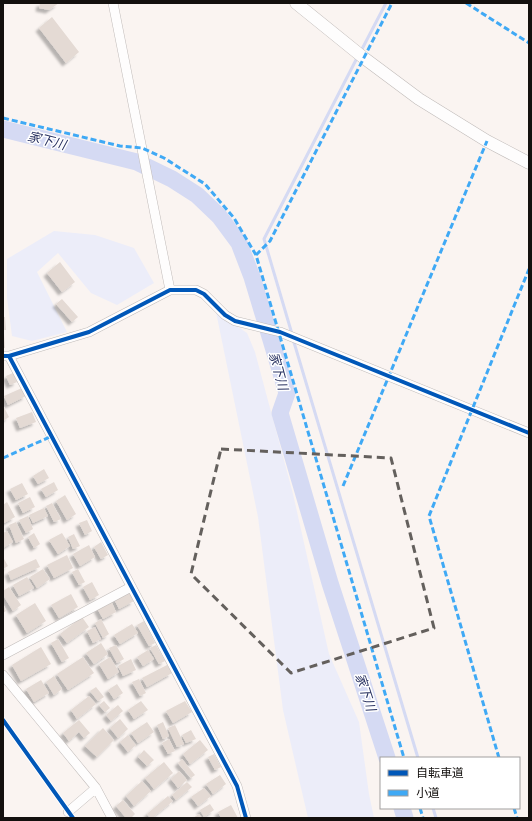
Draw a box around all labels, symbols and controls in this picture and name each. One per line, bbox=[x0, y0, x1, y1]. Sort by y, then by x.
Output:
water label: 家下川 bbox=[26, 128, 70, 153]
water label: 家下川 bbox=[266, 350, 291, 394]
water label: 家下川 bbox=[352, 671, 379, 715]
legend bbox=[380, 757, 520, 809]
text: 自転車道 bbox=[416, 766, 464, 780]
text: 小道 bbox=[416, 786, 440, 800]

